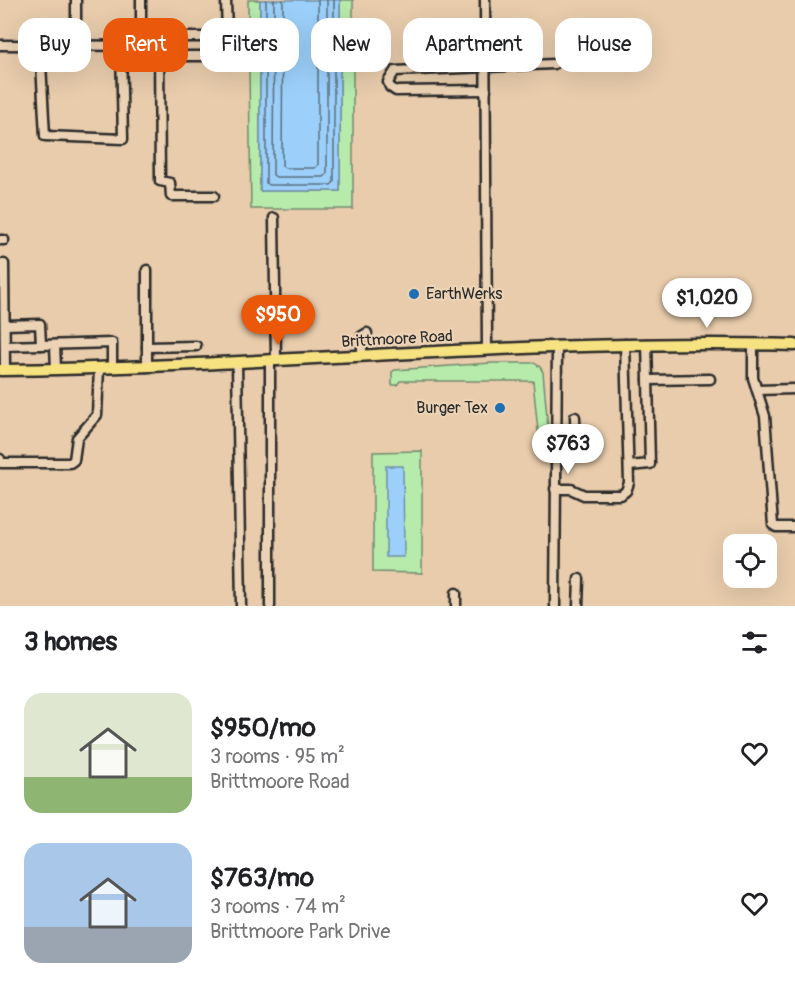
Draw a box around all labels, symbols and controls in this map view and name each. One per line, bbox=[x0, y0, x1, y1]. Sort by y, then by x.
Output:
chip: Buy bbox=[18, 18, 91, 72]
chip: Rent bbox=[103, 18, 188, 72]
chip: Filters bbox=[200, 18, 299, 72]
chip: New bbox=[311, 18, 391, 72]
chip: Apartment bbox=[403, 18, 543, 72]
chip: House bbox=[555, 18, 652, 72]
pin: $1,020 bbox=[658, 278, 756, 329]
place label: EarthWerks bbox=[426, 284, 503, 304]
text: $1,020 bbox=[676, 285, 738, 310]
marker: EarthWerks bbox=[407, 287, 421, 301]
pin: $950 bbox=[242, 295, 314, 346]
text: $950 bbox=[255, 302, 301, 327]
street label: Brittmoore Road bbox=[341, 326, 453, 352]
place label: Burger Tex bbox=[416, 398, 488, 418]
marker: Burger Tex bbox=[493, 401, 507, 415]
pin: $763 bbox=[532, 424, 604, 475]
text: $763 bbox=[546, 431, 590, 456]
map controls bbox=[723, 534, 777, 588]
button: locate bbox=[723, 534, 777, 588]
text: 3 homes bbox=[24, 626, 117, 658]
icon: filters bbox=[738, 626, 771, 659]
text: $950/mo bbox=[210, 712, 316, 744]
icon: home bbox=[72, 717, 144, 789]
icon: heart bbox=[738, 737, 771, 770]
text: 3 rooms · 95 m² bbox=[210, 744, 345, 769]
text: Brittmoore Road bbox=[210, 769, 350, 794]
text: $763/mo bbox=[210, 862, 314, 894]
icon: home bbox=[72, 867, 144, 939]
icon: heart bbox=[738, 887, 771, 920]
text: 3 rooms · 74 m² bbox=[210, 894, 346, 919]
text: Brittmoore Park Drive bbox=[210, 919, 390, 944]

